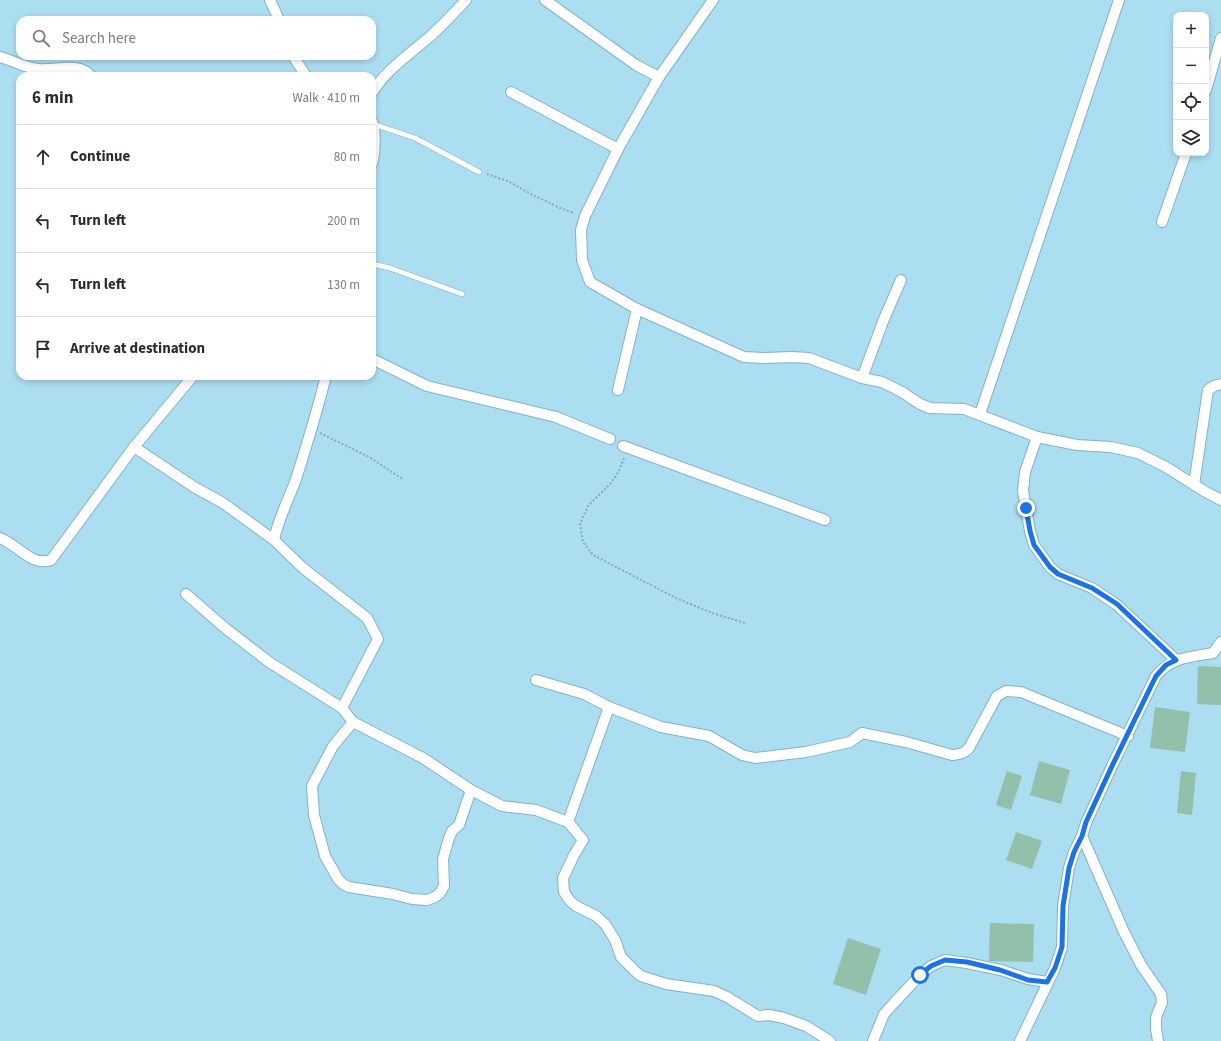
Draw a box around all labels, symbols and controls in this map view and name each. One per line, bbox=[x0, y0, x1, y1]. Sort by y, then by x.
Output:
map controls bbox=[1173, 12, 1209, 156]
button: + bbox=[1173, 12, 1209, 48]
search box bbox=[16, 16, 376, 60]
icon: search bbox=[30, 27, 52, 49]
text: Search here bbox=[62, 28, 136, 49]
button: − bbox=[1173, 48, 1209, 84]
button: locate bbox=[1173, 84, 1209, 120]
text: 6 min bbox=[32, 86, 73, 110]
text: Walk · 410 m bbox=[292, 89, 360, 107]
button: layers bbox=[1173, 120, 1209, 156]
icon: ahead bbox=[32, 146, 54, 168]
text: Continue bbox=[70, 146, 130, 167]
text: 80 m bbox=[334, 148, 360, 166]
icon: left bbox=[32, 210, 54, 232]
text: Turn left bbox=[70, 210, 126, 231]
text: 200 m bbox=[327, 212, 360, 230]
icon: left bbox=[32, 274, 54, 296]
text: Turn left bbox=[70, 274, 126, 295]
text: 130 m bbox=[327, 276, 360, 294]
icon: arrive bbox=[32, 338, 54, 360]
text: Arrive at destination bbox=[70, 338, 205, 359]
route end bbox=[1017, 499, 1035, 517]
route start bbox=[911, 966, 929, 984]

